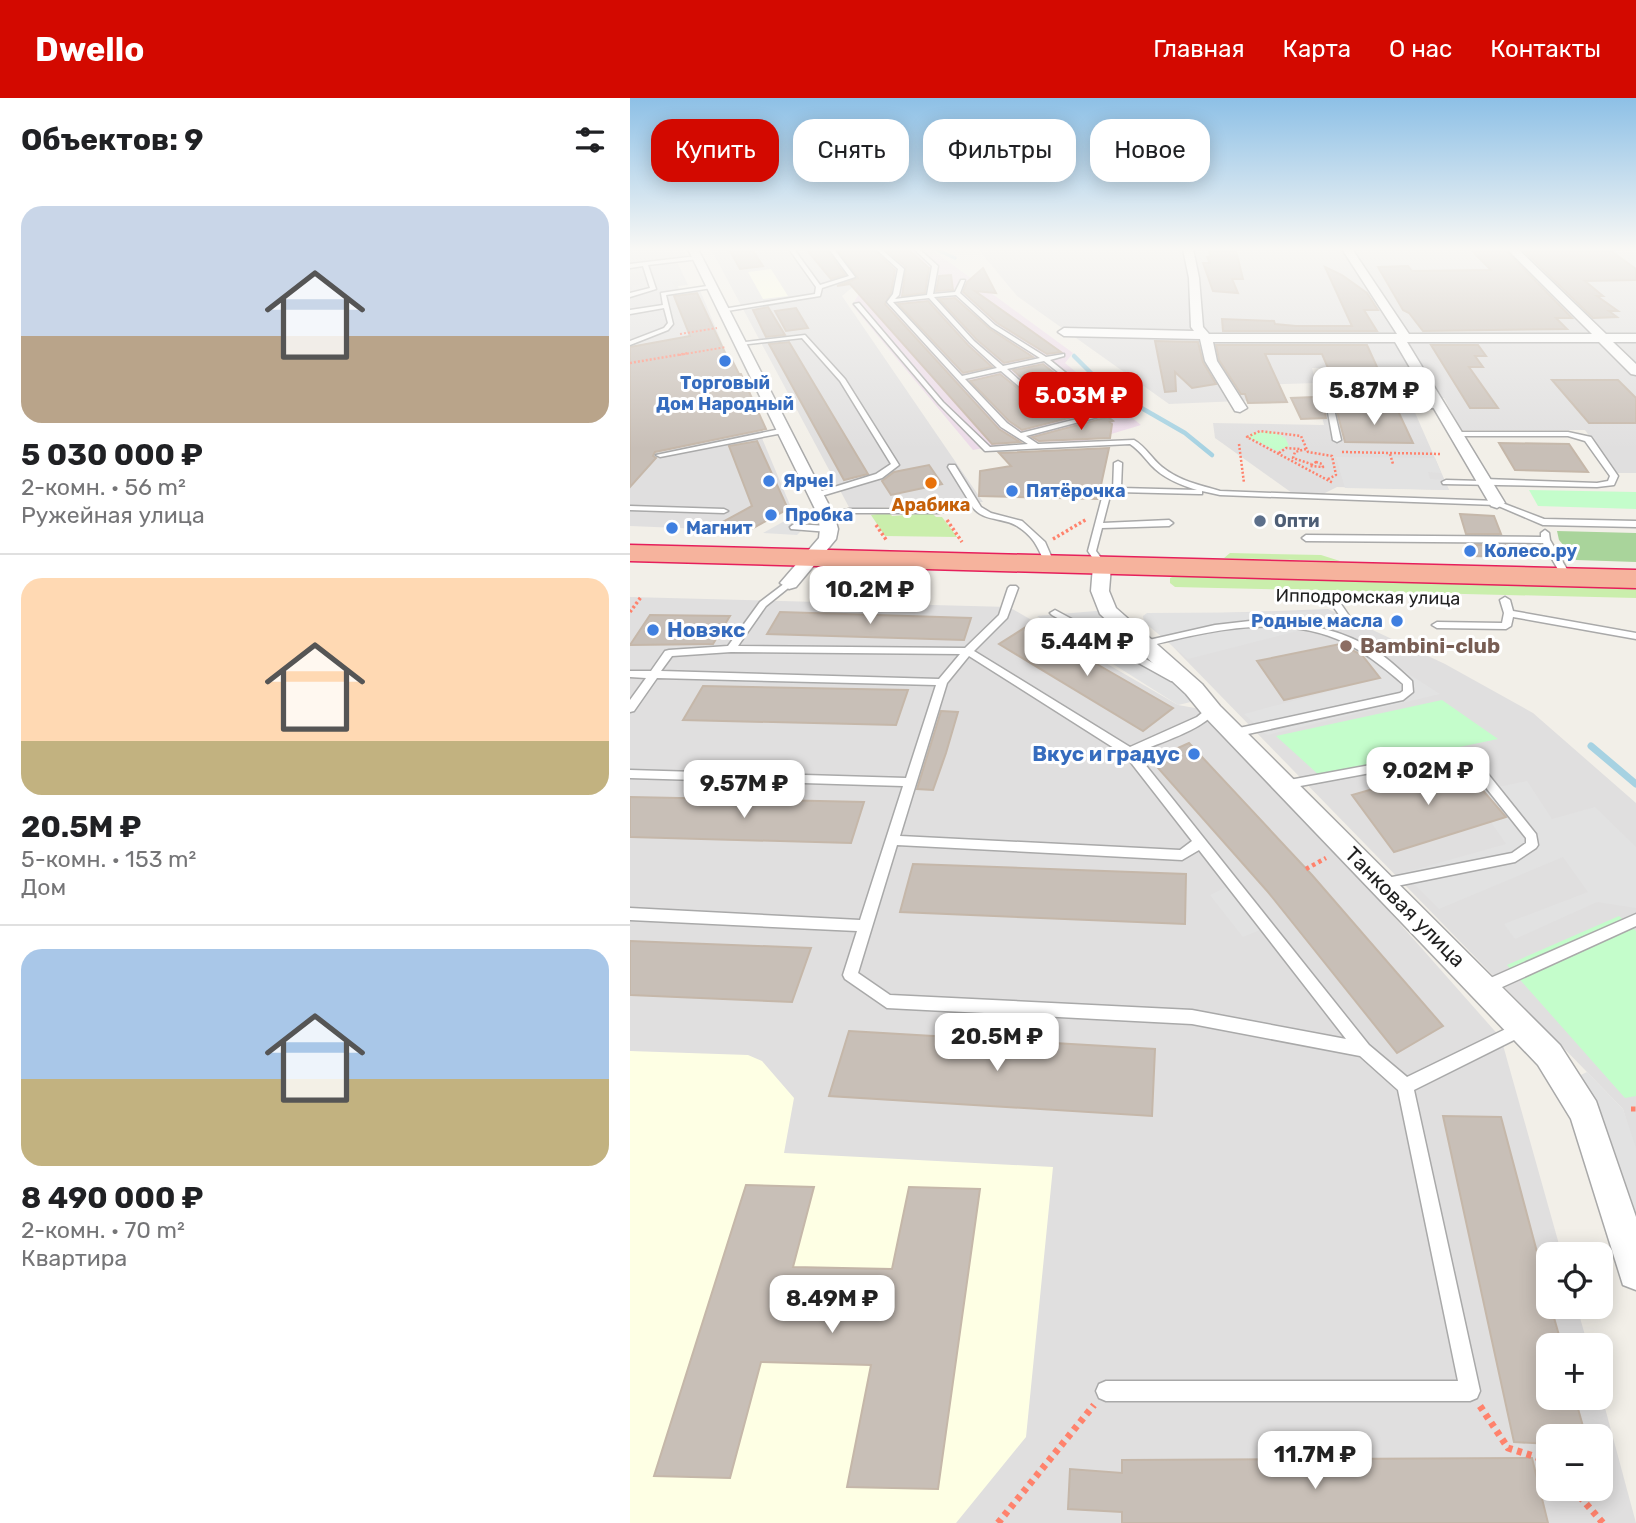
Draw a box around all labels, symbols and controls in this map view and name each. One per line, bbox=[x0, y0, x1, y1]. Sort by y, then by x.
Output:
text: Dwello bbox=[35, 30, 144, 69]
text: Главная bbox=[1153, 35, 1245, 63]
text: Карта bbox=[1283, 35, 1351, 63]
text: О нас bbox=[1389, 35, 1452, 63]
text: Контакты bbox=[1490, 35, 1601, 63]
chip: Купить bbox=[651, 119, 779, 182]
chip: Снять bbox=[793, 119, 909, 182]
chip: Фильтры bbox=[923, 119, 1076, 182]
chip: Новое bbox=[1090, 119, 1210, 182]
icon: filters bbox=[571, 121, 609, 159]
text: Объектов: 9 bbox=[21, 122, 204, 158]
icon: home bbox=[252, 252, 378, 378]
marker: Торговый Дом Народный bbox=[717, 353, 733, 369]
pin: 5.87M ₽ bbox=[1309, 368, 1439, 427]
place label: Торговый Дом Народный bbox=[656, 372, 794, 415]
pin: 5.03M ₽ bbox=[1016, 372, 1146, 432]
text: 5.87M ₽ bbox=[1329, 376, 1419, 404]
text: 5.03M ₽ bbox=[1035, 381, 1127, 409]
text: 5 030 000 ₽ bbox=[21, 437, 203, 473]
place label: Ярче! bbox=[783, 470, 834, 492]
text: 2-комн. · 56 m² bbox=[21, 473, 186, 501]
marker: Ярче! bbox=[761, 473, 777, 489]
marker: Арабика bbox=[923, 475, 939, 491]
place label: Пятёрочка bbox=[1026, 480, 1126, 502]
marker: Пятёрочка bbox=[1004, 483, 1020, 499]
place label: Арабика bbox=[892, 494, 970, 516]
text: Ружейная улица bbox=[21, 501, 205, 529]
place label: Пробка bbox=[785, 504, 853, 526]
marker: Пробка bbox=[763, 507, 779, 523]
place label: Опти bbox=[1274, 510, 1320, 532]
marker: Опти bbox=[1252, 513, 1268, 529]
place label: Магнит bbox=[686, 517, 753, 539]
marker: Магнит bbox=[664, 520, 680, 536]
place label: Колесо.ру bbox=[1484, 540, 1578, 562]
marker: Колесо.ру bbox=[1462, 543, 1478, 559]
pin: 10.2M ₽ bbox=[805, 566, 935, 626]
text: 10.2M ₽ bbox=[826, 575, 914, 603]
street label: Ипподромская улица bbox=[1275, 584, 1461, 610]
place label: Родные масла bbox=[1251, 610, 1383, 632]
marker: Родные масла bbox=[1389, 613, 1405, 629]
place label: Новэкс bbox=[667, 617, 745, 642]
pin: 5.44M ₽ bbox=[1022, 618, 1152, 678]
marker: Новэкс bbox=[645, 622, 661, 638]
icon: home bbox=[252, 624, 378, 750]
text: 5.44M ₽ bbox=[1040, 627, 1134, 655]
place label: Bambini-club bbox=[1360, 633, 1500, 658]
marker: Bambini-club bbox=[1338, 638, 1354, 654]
place label: Вкус и градус bbox=[1032, 741, 1180, 766]
marker: Вкус и градус bbox=[1186, 746, 1202, 762]
pin: 9.02M ₽ bbox=[1363, 748, 1493, 807]
text: 9.02M ₽ bbox=[1382, 756, 1474, 784]
pin: 9.57M ₽ bbox=[679, 760, 809, 820]
text: 9.57M ₽ bbox=[700, 769, 788, 797]
text: 20.5M ₽ bbox=[21, 809, 141, 845]
street label: Танковая улица bbox=[1340, 841, 1471, 972]
text: 5-комн. · 153 m² bbox=[21, 845, 196, 873]
text: Дом bbox=[21, 873, 66, 901]
icon: home bbox=[252, 995, 378, 1121]
pin: 20.5M ₽ bbox=[932, 1014, 1062, 1073]
text: 20.5M ₽ bbox=[951, 1022, 1043, 1050]
text: 8 490 000 ₽ bbox=[21, 1180, 203, 1216]
text: 2-комн. · 70 m² bbox=[21, 1216, 185, 1244]
map controls bbox=[1536, 1242, 1613, 1501]
button: locate bbox=[1536, 1242, 1613, 1319]
text: Квартира bbox=[21, 1244, 127, 1272]
pin: 8.49M ₽ bbox=[767, 1276, 897, 1335]
text: 8.49M ₽ bbox=[786, 1284, 878, 1312]
button: + bbox=[1536, 1333, 1613, 1410]
button: − bbox=[1536, 1424, 1613, 1501]
pin: 11.7M ₽ bbox=[1250, 1432, 1380, 1491]
text: 11.7M ₽ bbox=[1274, 1440, 1356, 1468]

